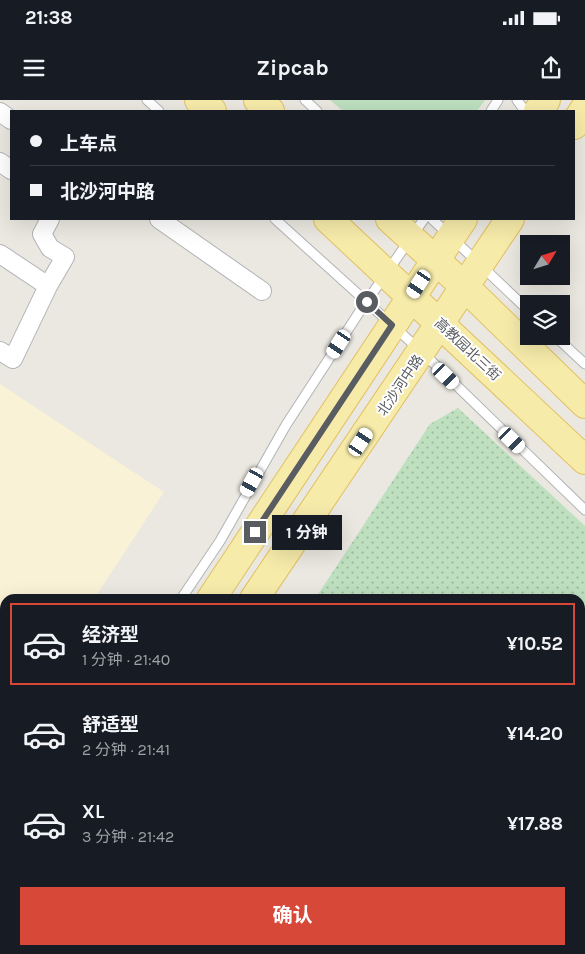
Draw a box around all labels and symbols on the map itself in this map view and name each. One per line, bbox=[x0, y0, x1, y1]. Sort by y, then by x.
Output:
north arrow bbox=[520, 235, 570, 285]
car bbox=[404, 267, 433, 301]
route start bbox=[356, 291, 378, 313]
street label: 高教园北三街 bbox=[431, 315, 504, 384]
car bbox=[324, 327, 353, 361]
street label: 北沙河中路 bbox=[374, 352, 427, 419]
car bbox=[429, 360, 462, 392]
car bbox=[495, 424, 528, 456]
car bbox=[346, 425, 375, 459]
car bbox=[238, 465, 265, 499]
callout: 1 分钟 bbox=[272, 514, 342, 550]
route end bbox=[244, 521, 266, 543]

